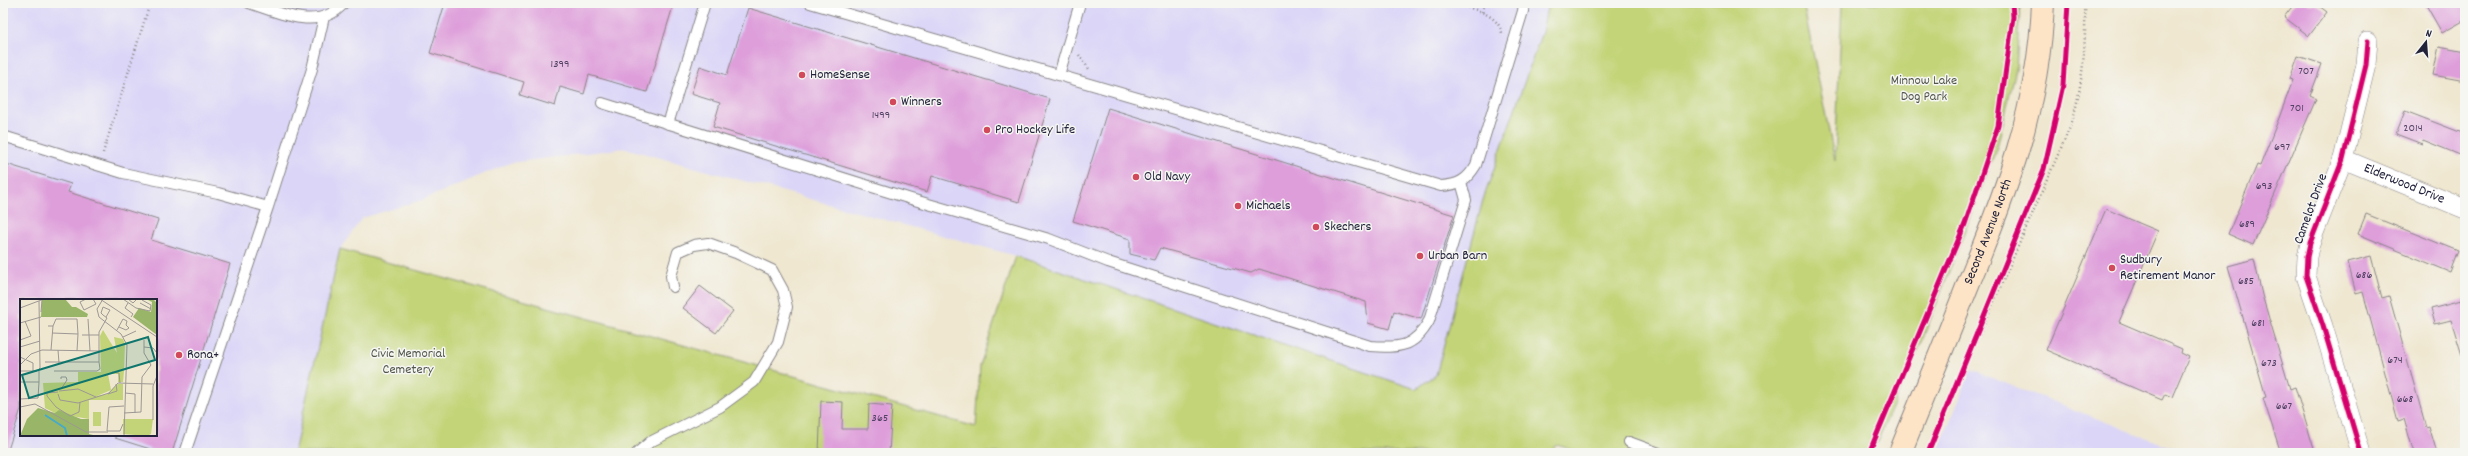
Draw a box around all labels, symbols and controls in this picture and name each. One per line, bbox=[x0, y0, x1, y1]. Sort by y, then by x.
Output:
north arrow bbox=[2406, 22, 2446, 62]
text: N bbox=[2423, 26, 2434, 43]
house number: 1399 bbox=[551, 56, 569, 73]
house number: 707 bbox=[2298, 63, 2314, 80]
place label: HomeSense bbox=[810, 65, 870, 85]
marker: HomeSense bbox=[797, 70, 807, 80]
park label: Minnow Lake Dog Park bbox=[1891, 71, 1957, 107]
place label: Winners bbox=[901, 92, 942, 112]
marker: Winners bbox=[888, 97, 898, 107]
house number: 701 bbox=[2290, 100, 2304, 117]
house number: 1499 bbox=[872, 107, 890, 124]
place label: Pro Hockey Life bbox=[995, 120, 1075, 140]
house number: 2014 bbox=[2403, 120, 2423, 137]
marker: Pro Hockey Life bbox=[982, 125, 992, 135]
house number: 697 bbox=[2274, 139, 2290, 156]
street label: Elderwood Drive bbox=[2361, 158, 2448, 210]
place label: Old Navy bbox=[1144, 167, 1190, 187]
street label: Camelot Drive bbox=[2289, 171, 2333, 247]
marker: Old Navy bbox=[1131, 172, 1141, 182]
street label: Second Avenue North bbox=[1959, 176, 2018, 288]
house number: 693 bbox=[2256, 178, 2272, 195]
place label: Michaels bbox=[1246, 196, 1291, 216]
marker: Michaels bbox=[1233, 201, 1243, 211]
house number: 689 bbox=[2239, 216, 2255, 233]
place label: Skechers bbox=[1324, 217, 1371, 237]
marker: Skechers bbox=[1311, 222, 1321, 232]
place label: Urban Barn bbox=[1428, 246, 1487, 266]
place label: Sudbury Retirement Manor bbox=[2120, 250, 2216, 286]
marker: Urban Barn bbox=[1415, 251, 1425, 261]
marker: Sudbury Retirement Manor bbox=[2107, 263, 2117, 273]
house number: 686 bbox=[2356, 267, 2372, 284]
house number: 685 bbox=[2238, 273, 2254, 290]
inset map bbox=[20, 299, 157, 436]
house number: 681 bbox=[2251, 315, 2265, 332]
park label: Civic Memorial Cemetery bbox=[371, 344, 446, 380]
place label: Rona+ bbox=[187, 345, 219, 365]
marker: Rona+ bbox=[174, 350, 184, 360]
house number: 674 bbox=[2387, 352, 2403, 369]
house number: 673 bbox=[2261, 355, 2277, 372]
house number: 668 bbox=[2397, 391, 2413, 408]
house number: 667 bbox=[2276, 398, 2293, 415]
house number: 365 bbox=[872, 410, 888, 427]

